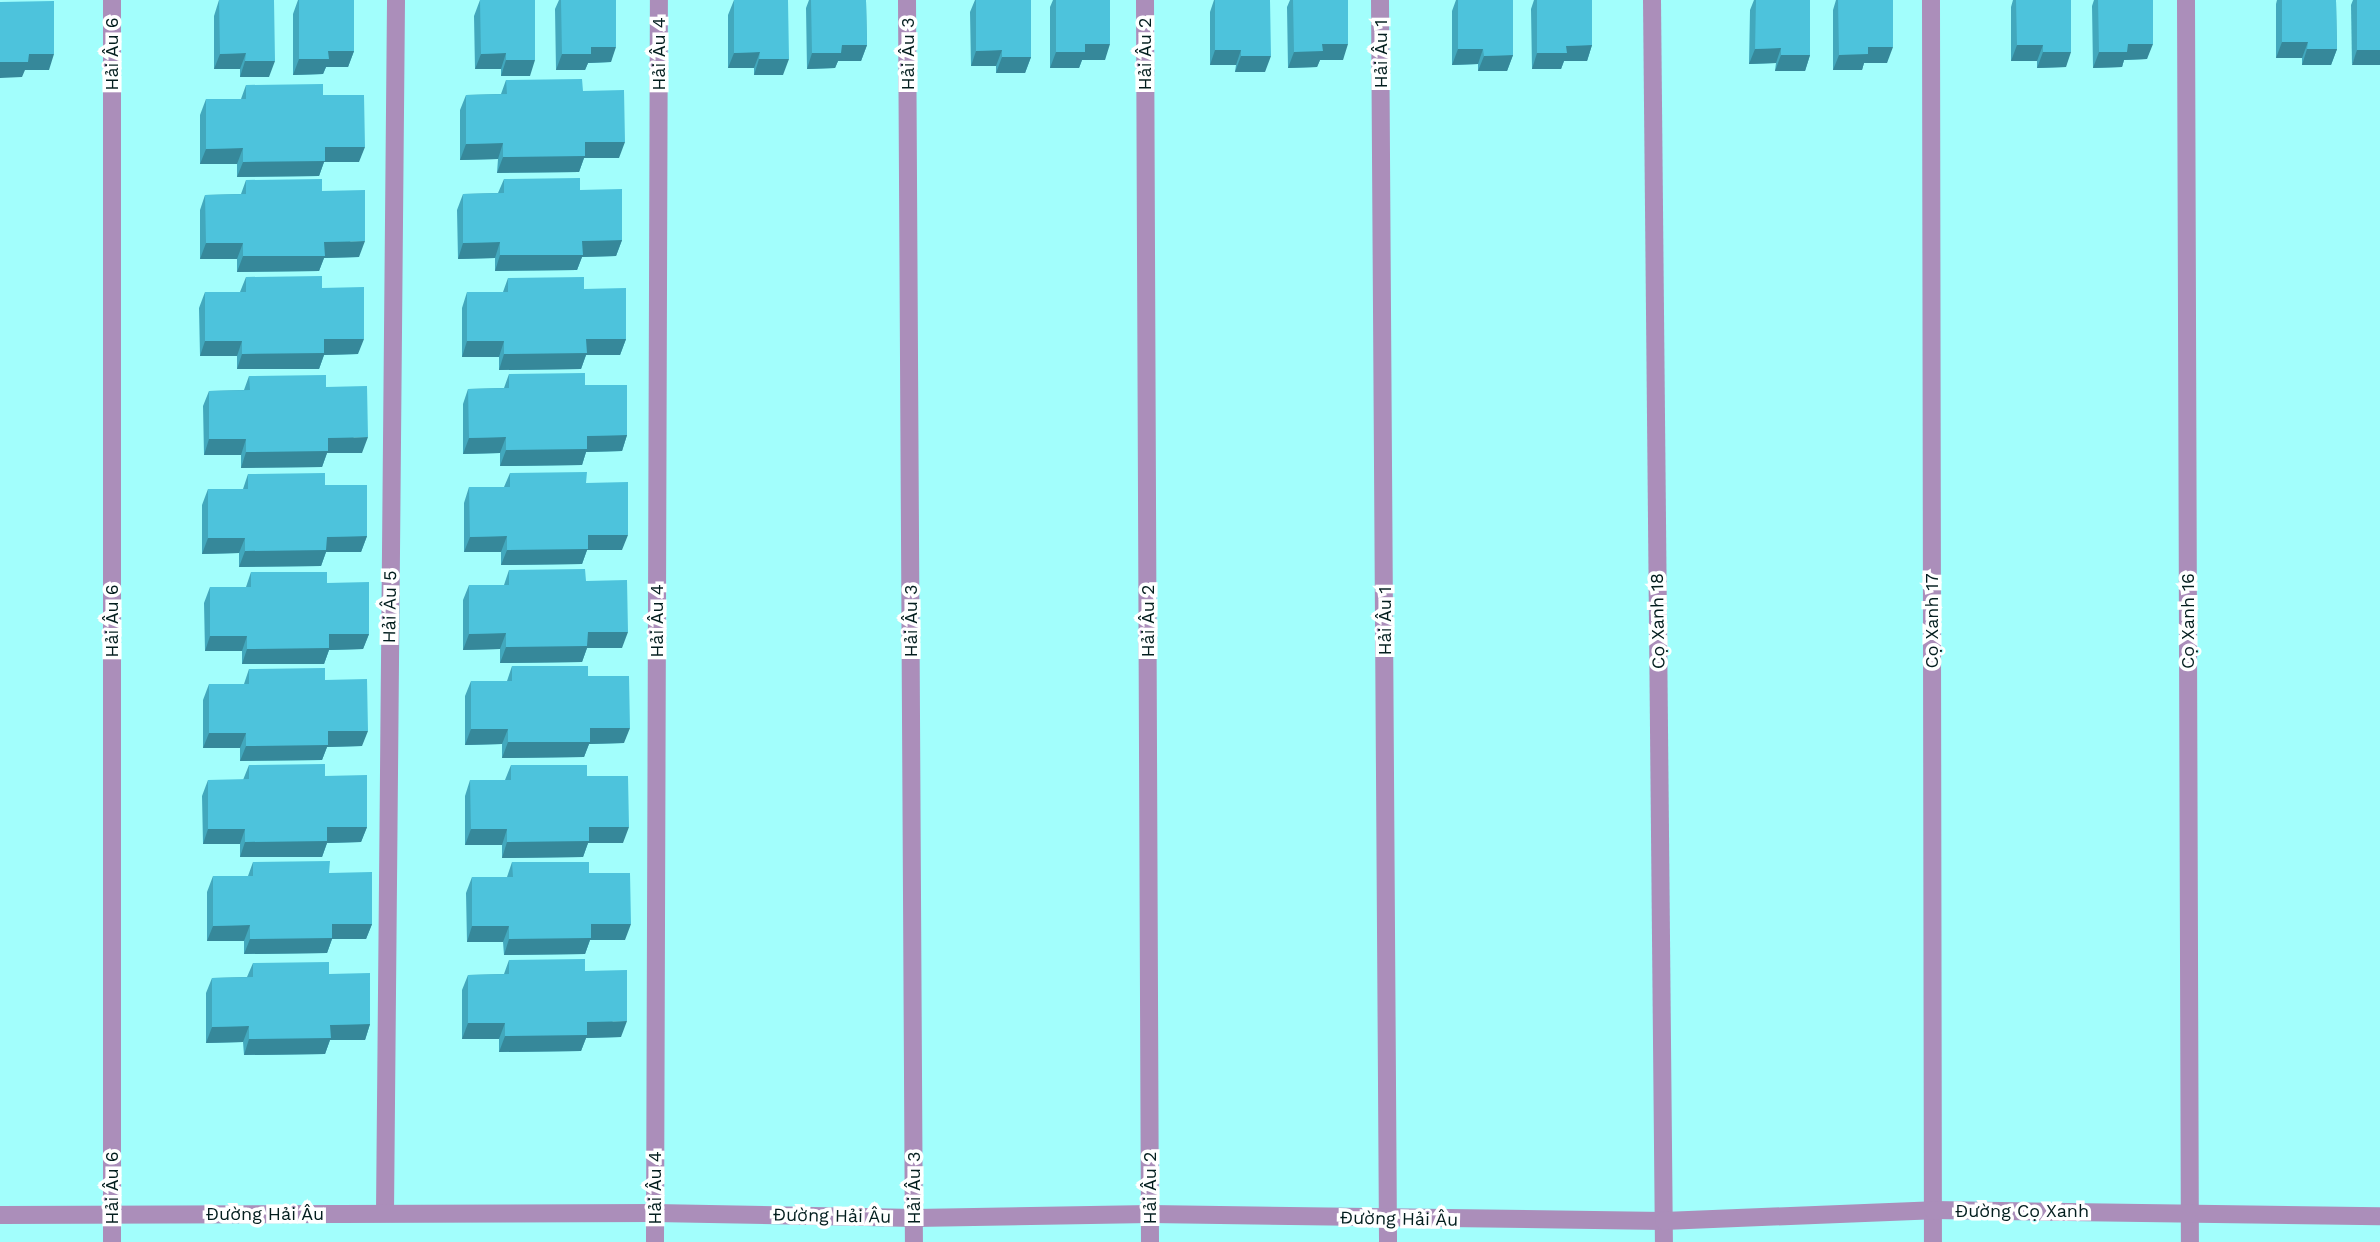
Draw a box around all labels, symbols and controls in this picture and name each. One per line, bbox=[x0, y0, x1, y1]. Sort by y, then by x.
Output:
street label: Hải Âu 6 bbox=[101, 17, 123, 91]
street label: Hải Âu 4 bbox=[648, 17, 670, 91]
street label: Hải Âu 3 bbox=[897, 17, 919, 91]
street label: Hải Âu 2 bbox=[1134, 17, 1156, 91]
street label: Hải Âu 1 bbox=[1370, 19, 1392, 89]
street label: Hải Âu 5 bbox=[379, 570, 401, 644]
street label: Cọ Xanh 18 bbox=[1646, 572, 1670, 670]
street label: Cọ Xanh 17 bbox=[1921, 573, 1943, 669]
street label: Cọ Xanh 16 bbox=[2177, 573, 2199, 669]
street label: Hải Âu 6 bbox=[101, 584, 123, 658]
street label: Hải Âu 4 bbox=[646, 584, 668, 658]
street label: Hải Âu 3 bbox=[900, 584, 922, 658]
street label: Hải Âu 2 bbox=[1137, 584, 1159, 658]
street label: Hải Âu 1 bbox=[1374, 586, 1396, 656]
street label: Hải Âu 6 bbox=[101, 1151, 123, 1225]
street label: Hải Âu 4 bbox=[644, 1151, 666, 1225]
street label: Hải Âu 3 bbox=[903, 1151, 925, 1225]
street label: Hải Âu 2 bbox=[1139, 1151, 1161, 1225]
street label: Đường Cọ Xanh bbox=[1955, 1200, 2089, 1222]
street label: Đường Hải Âu bbox=[205, 1203, 325, 1225]
street label: Đường Hải Âu bbox=[772, 1204, 892, 1228]
street label: Đường Hải Âu bbox=[1339, 1207, 1459, 1231]

